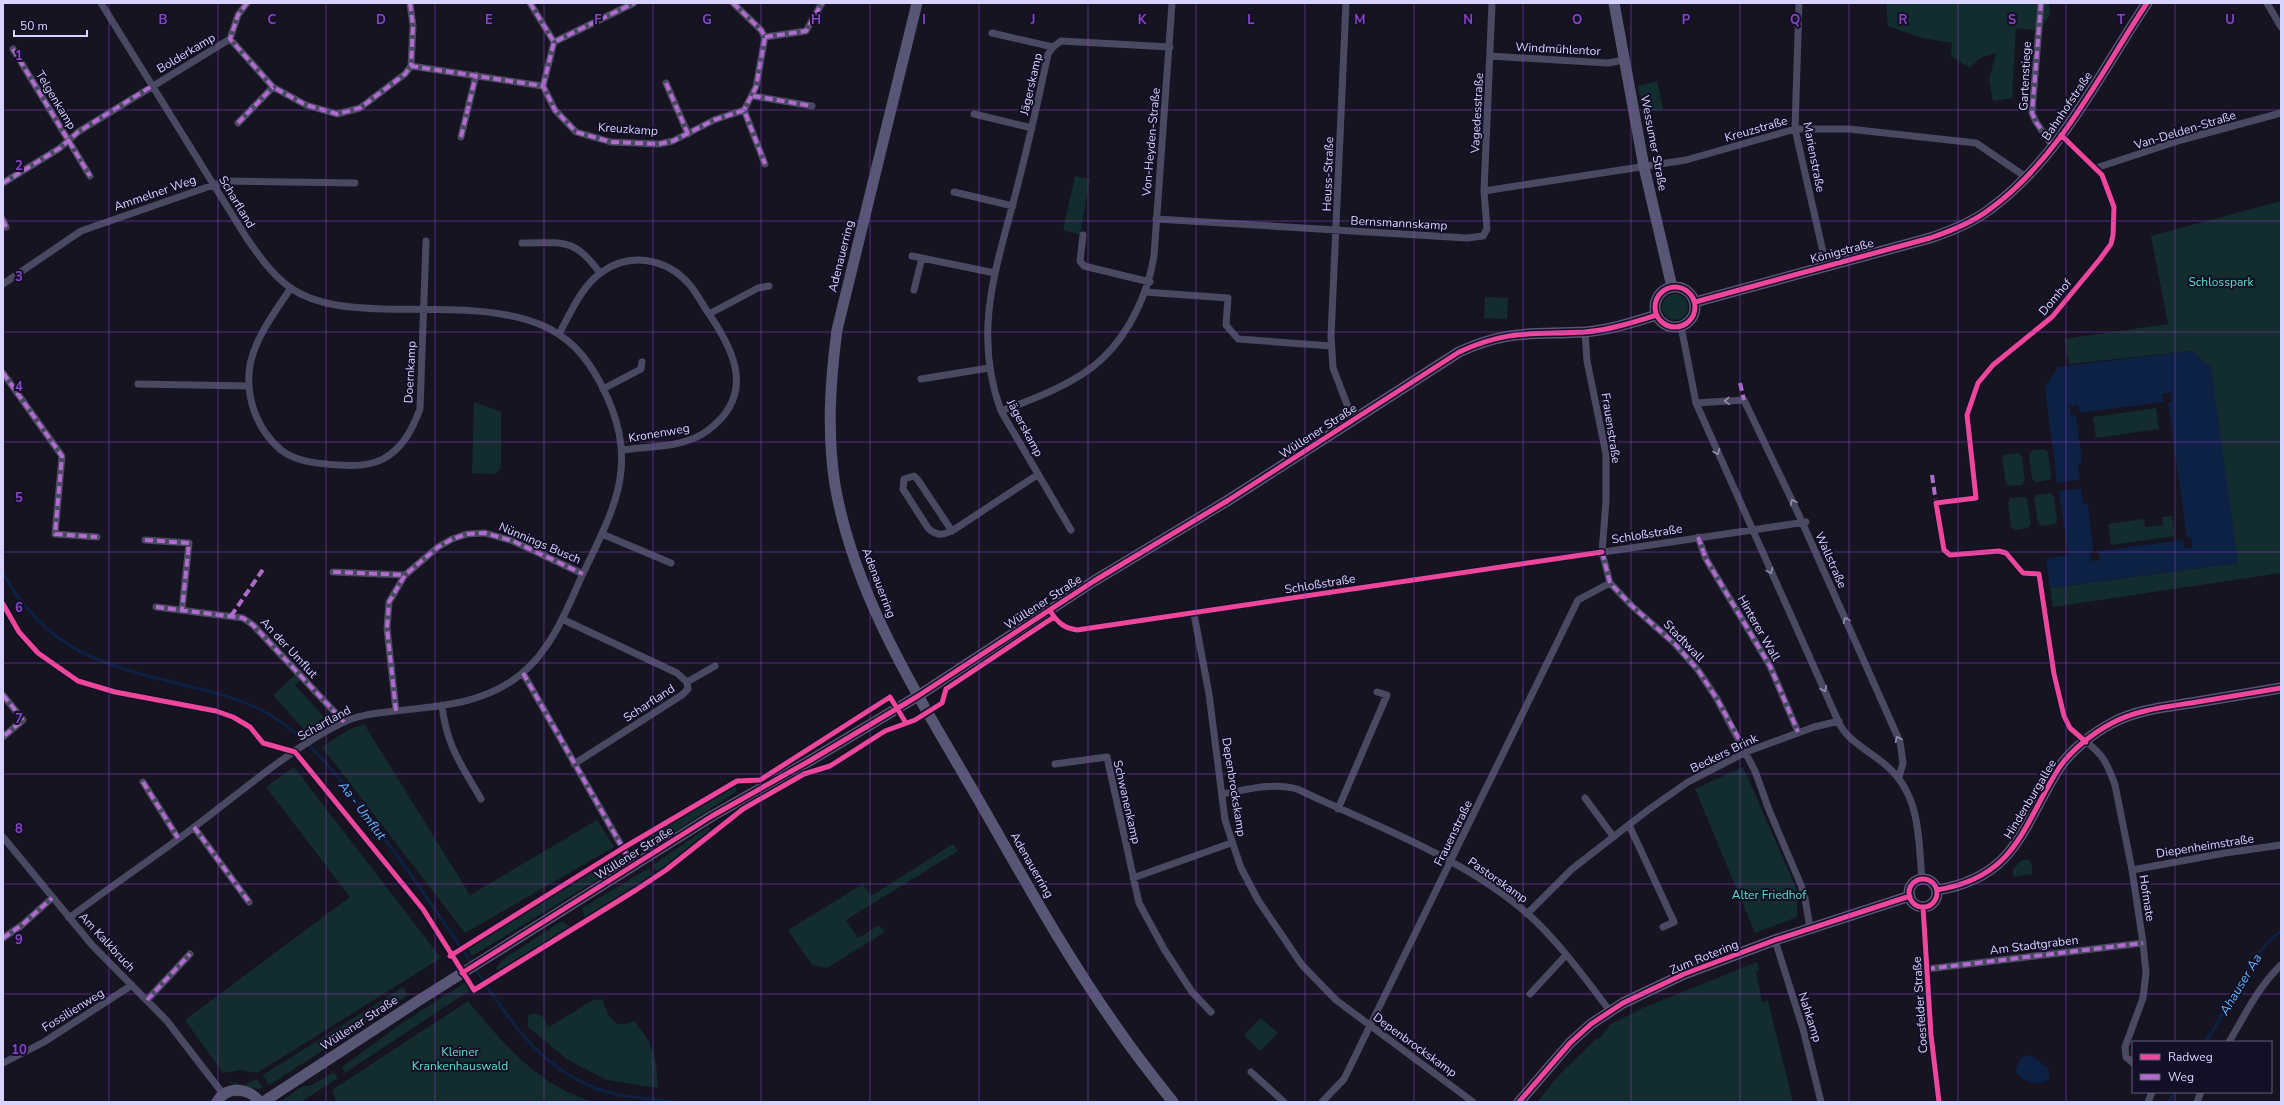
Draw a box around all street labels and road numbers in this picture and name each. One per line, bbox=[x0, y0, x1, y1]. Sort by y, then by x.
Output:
street label: Bolderkamp bbox=[154, 29, 218, 77]
street label: Windmühlentor bbox=[1515, 39, 1602, 59]
street label: Gartenstiege bbox=[2015, 41, 2035, 111]
street label: Jägerskamp bbox=[1016, 51, 1046, 118]
street label: Telgenkamp bbox=[32, 68, 80, 132]
street label: Bahnhofstraße bbox=[2038, 68, 2096, 144]
street label: Vagedesstraße bbox=[1467, 72, 1487, 155]
street label: Von-Heyden-Straße bbox=[1138, 87, 1164, 198]
street label: Wessumer Straße bbox=[1637, 94, 1671, 192]
street label: Van-Delden-Straße bbox=[2131, 107, 2238, 153]
street label: Kreuzstraße bbox=[1723, 112, 1789, 146]
street label: Kreuzkamp bbox=[598, 119, 658, 139]
street label: Marienstraße bbox=[1799, 121, 1829, 193]
street label: Heuss-Straße bbox=[1319, 136, 1337, 212]
street label: Ammelner Weg bbox=[112, 171, 198, 215]
street label: Scharfland bbox=[215, 173, 259, 231]
street label: Bernsmannskamp bbox=[1350, 212, 1448, 234]
street label: Adenauerring bbox=[824, 218, 858, 294]
street label: Königstraße bbox=[1809, 235, 1875, 267]
street label: Domhof bbox=[2035, 275, 2076, 319]
street label: Doernkamp bbox=[400, 340, 420, 404]
street label: Frauenstraße bbox=[1598, 392, 1624, 464]
street label: Jägerskamp bbox=[1003, 395, 1047, 460]
street label: Wüllener Straße bbox=[1276, 400, 1360, 462]
street label: Kronenweg bbox=[627, 420, 691, 446]
street label: Nünnings Busch bbox=[496, 518, 584, 568]
street label: Schloßstraße bbox=[1610, 521, 1684, 547]
street label: Wallstraße bbox=[1811, 529, 1851, 591]
street label: Adenauerring bbox=[858, 546, 900, 620]
street label: Wüllener Straße bbox=[1001, 571, 1085, 633]
street label: Schloßstraße bbox=[1283, 571, 1357, 597]
street label: Hinterer Wall bbox=[1734, 592, 1784, 664]
street label: An der Umflut bbox=[257, 614, 322, 682]
street label: Stadtwall bbox=[1660, 617, 1708, 666]
street label: Scharfland bbox=[620, 680, 678, 726]
street label: Scharfland bbox=[295, 702, 353, 744]
street label: Beckers Brink bbox=[1688, 729, 1761, 776]
street label: Depenbrockskamp bbox=[1218, 736, 1250, 838]
street label: Hindenburgallee bbox=[2000, 756, 2060, 842]
street label: Schwanenkamp bbox=[1110, 758, 1144, 846]
street label: Frauenstraße bbox=[1430, 797, 1476, 869]
street label: Wüllener Straße bbox=[592, 823, 676, 883]
street label: Adenauerring bbox=[1007, 829, 1057, 901]
street label: Diepenheimstraße bbox=[2155, 830, 2255, 862]
street label: Pastorskamp bbox=[1465, 853, 1531, 907]
street label: Hofmate bbox=[2135, 874, 2159, 922]
street label: Am Kalkbruch bbox=[75, 909, 139, 975]
street label: Am Stadtgraben bbox=[1989, 932, 2079, 958]
street label: Zum Rotering bbox=[1667, 936, 1741, 978]
street label: Coesfelder Straße bbox=[1909, 956, 1931, 1054]
street label: Fossilienweg bbox=[39, 985, 107, 1035]
street label: Nahkamp bbox=[1794, 990, 1826, 1044]
street label: Wüllener Straße bbox=[317, 992, 401, 1054]
street label: Depenbrockskamp bbox=[1370, 1009, 1460, 1081]

